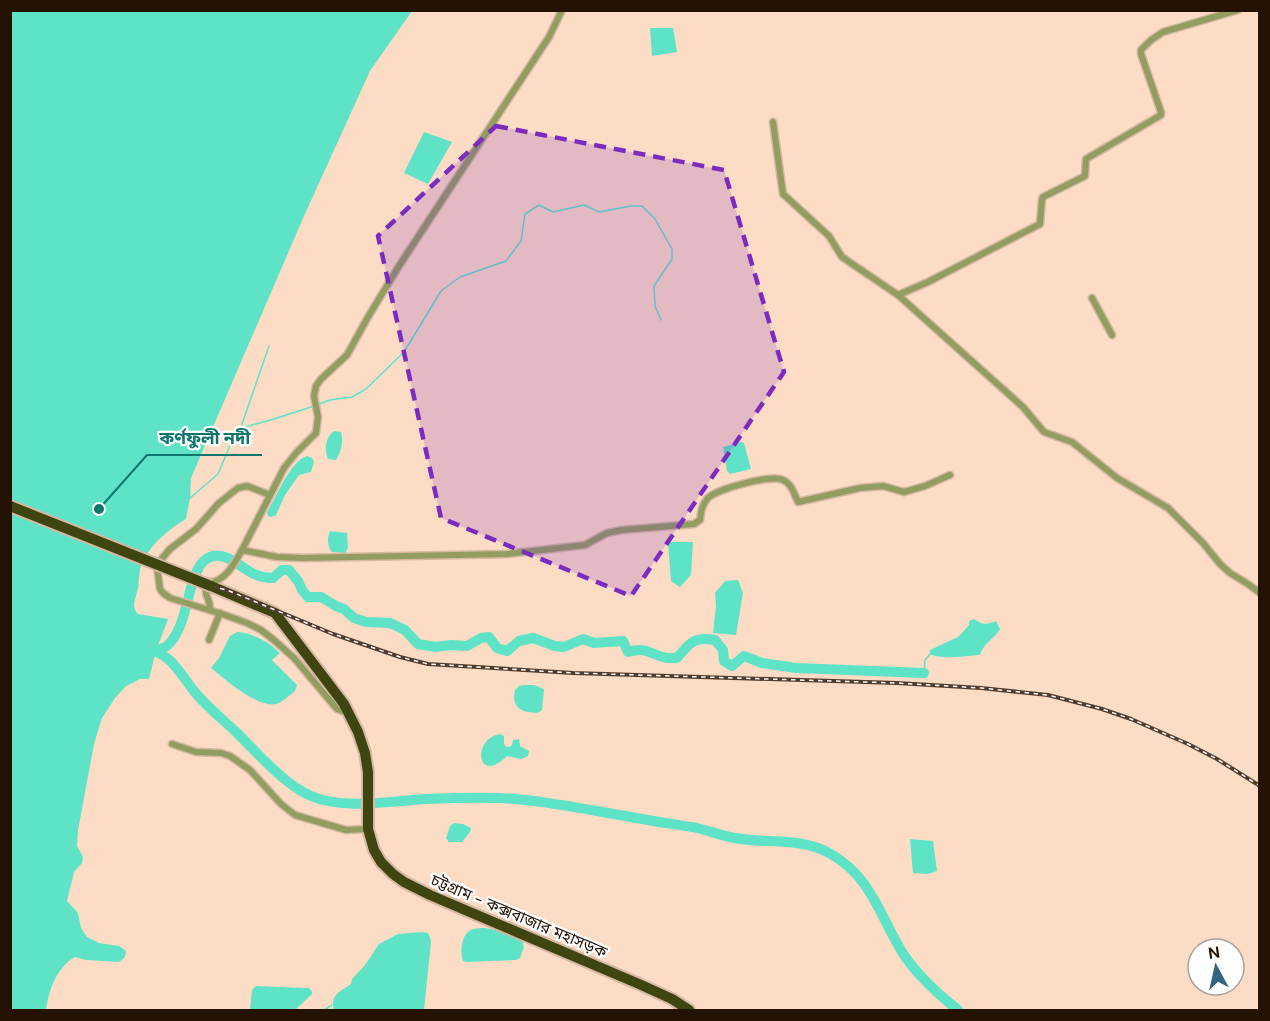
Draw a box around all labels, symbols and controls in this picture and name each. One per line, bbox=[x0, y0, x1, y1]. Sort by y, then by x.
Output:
callout: কর্ণফুলী নদী bbox=[147, 419, 262, 455]
text: কর্ণফুলী নদী bbox=[159, 426, 251, 450]
street label: চট্টগ্রাম - কক্সবাজার মহাসড়ক bbox=[427, 869, 611, 963]
north arrow bbox=[1186, 937, 1246, 997]
text: N bbox=[1207, 941, 1221, 964]

